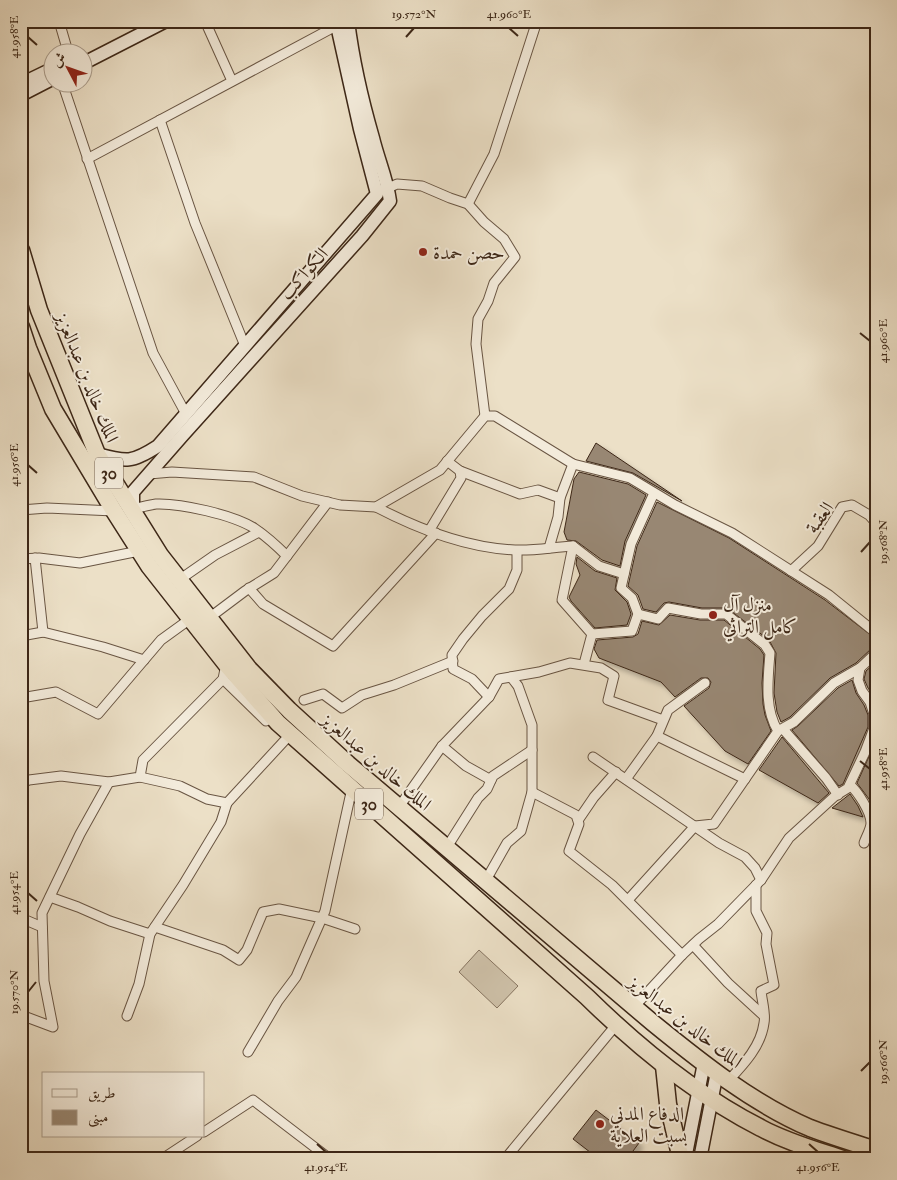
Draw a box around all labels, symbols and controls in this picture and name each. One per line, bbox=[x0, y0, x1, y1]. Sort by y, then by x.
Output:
text: 19.572°N bbox=[392, 7, 436, 22]
text: 41.960°E bbox=[487, 7, 532, 22]
text: 41.958°E bbox=[7, 15, 22, 59]
north arrow bbox=[42, 42, 92, 92]
text: ش bbox=[48, 49, 70, 71]
place label: حصن حمدة bbox=[433, 241, 505, 266]
street label: الكواكب bbox=[274, 243, 333, 305]
marker: حصن حمدة bbox=[417, 246, 429, 258]
street label: الملك خالد بن عبدالعزيز bbox=[49, 307, 124, 446]
text: 41.960°E bbox=[876, 318, 891, 363]
text: 41.956°E bbox=[7, 443, 22, 487]
road number: 30 bbox=[95, 458, 123, 488]
street label: العقبة bbox=[800, 497, 839, 538]
text: 19.568°N bbox=[876, 520, 891, 564]
place label: منزل آل كامل التراثي bbox=[723, 593, 797, 642]
marker: منزل آل كامل التراثي bbox=[707, 609, 719, 621]
street label: الملك خالد بن عبدالعزيز bbox=[315, 706, 436, 816]
text: 41.958°E bbox=[876, 747, 891, 791]
road number: 30 bbox=[355, 789, 383, 820]
text: 41.954°E bbox=[7, 871, 22, 915]
street label: الملك خالد بن عبدالعزيز bbox=[622, 969, 747, 1074]
text: 19.570°N bbox=[7, 970, 22, 1014]
text: 19.566°N bbox=[876, 1039, 891, 1084]
legend bbox=[42, 1072, 205, 1138]
text: طريق bbox=[88, 1084, 115, 1103]
place label: الدفاع المدني بسبت العلاية bbox=[610, 1102, 688, 1148]
text: مبنى bbox=[88, 1108, 108, 1128]
marker: الدفاع المدني بسبت العلاية bbox=[594, 1118, 606, 1130]
text: 41.954°E bbox=[304, 1160, 348, 1175]
text: 41.956°E bbox=[796, 1160, 840, 1175]

